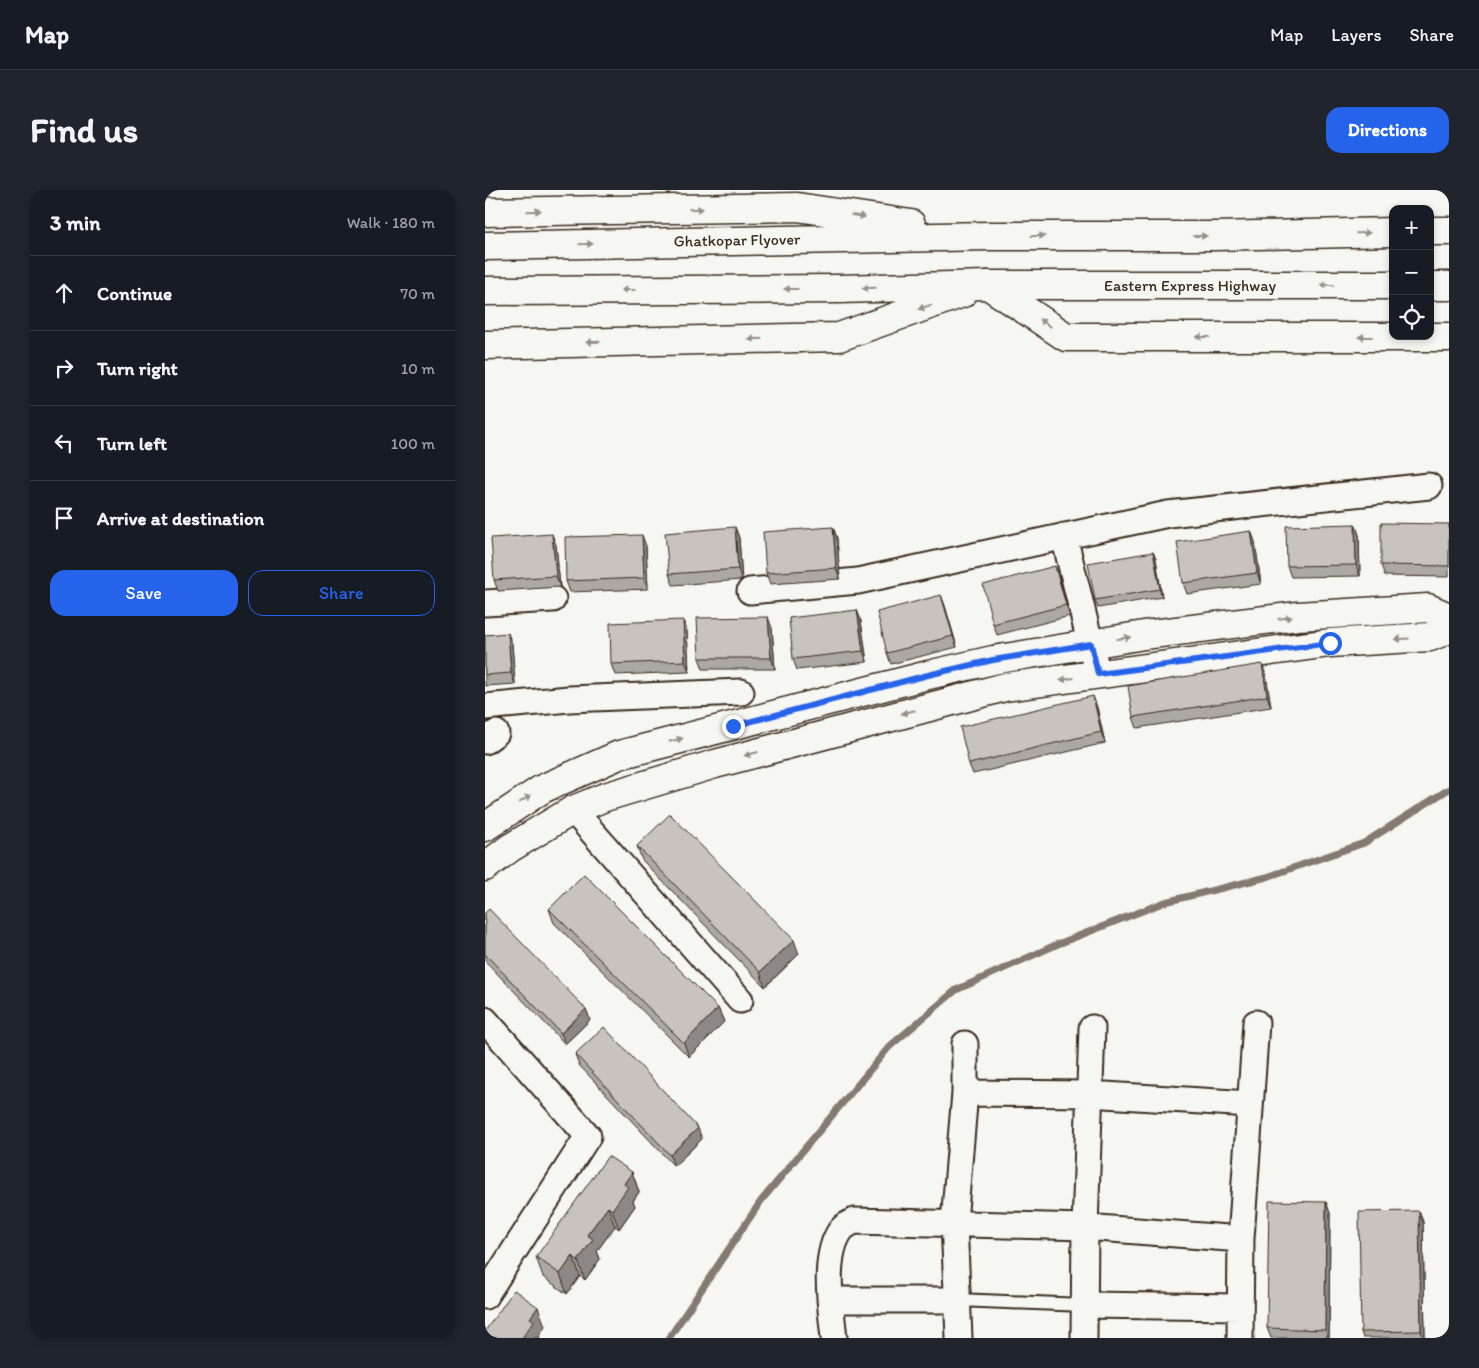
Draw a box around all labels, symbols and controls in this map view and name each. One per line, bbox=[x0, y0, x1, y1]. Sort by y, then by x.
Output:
text: Map bbox=[25, 20, 69, 49]
text: Map bbox=[1270, 24, 1303, 46]
text: Layers bbox=[1331, 24, 1381, 46]
text: Share bbox=[1409, 24, 1454, 46]
button: Directions bbox=[1326, 107, 1449, 153]
text: Find us bbox=[30, 109, 138, 151]
one-way arrow bbox=[688, 204, 704, 212]
map controls bbox=[1389, 205, 1434, 340]
button: + bbox=[1389, 205, 1434, 250]
one-way arrow bbox=[526, 207, 542, 215]
text: 3 min bbox=[50, 210, 100, 235]
one-way arrow bbox=[850, 212, 866, 220]
text: Walk · 180 m bbox=[347, 213, 435, 232]
street label: Ghatkopar Flyover bbox=[674, 229, 801, 251]
one-way arrow bbox=[1355, 229, 1371, 237]
one-way arrow bbox=[1030, 232, 1046, 240]
one-way arrow bbox=[1192, 232, 1208, 240]
one-way arrow bbox=[578, 239, 594, 247]
button: − bbox=[1389, 250, 1434, 295]
street label: Eastern Express Highway bbox=[1104, 276, 1276, 295]
icon: ahead bbox=[50, 279, 78, 307]
one-way arrow bbox=[1318, 281, 1334, 289]
text: Continue bbox=[97, 282, 172, 305]
text: 70 m bbox=[400, 284, 435, 303]
one-way arrow bbox=[861, 284, 877, 292]
one-way arrow bbox=[782, 285, 798, 293]
one-way arrow bbox=[620, 286, 636, 294]
button: locate bbox=[1389, 295, 1434, 340]
one-way arrow bbox=[918, 304, 933, 311]
one-way arrow bbox=[1038, 318, 1051, 328]
one-way arrow bbox=[1195, 333, 1211, 341]
one-way arrow bbox=[1357, 333, 1373, 341]
one-way arrow bbox=[747, 335, 763, 343]
one-way arrow bbox=[584, 339, 600, 347]
icon: right bbox=[50, 354, 78, 382]
text: Turn right bbox=[97, 357, 178, 380]
text: 10 m bbox=[401, 359, 435, 378]
icon: left bbox=[50, 429, 78, 457]
text: Turn left bbox=[97, 432, 167, 455]
text: 100 m bbox=[391, 434, 435, 453]
icon: arrive bbox=[50, 504, 78, 532]
text: Arrive at destination bbox=[97, 507, 264, 530]
button: Save bbox=[50, 570, 238, 616]
button: Share bbox=[248, 570, 435, 616]
one-way arrow bbox=[1278, 614, 1294, 622]
route start bbox=[1319, 632, 1342, 655]
one-way arrow bbox=[1116, 634, 1132, 642]
one-way arrow bbox=[1394, 635, 1410, 643]
one-way arrow bbox=[1059, 675, 1075, 683]
one-way arrow bbox=[901, 708, 916, 716]
route end bbox=[722, 715, 745, 738]
one-way arrow bbox=[668, 736, 683, 744]
one-way arrow bbox=[744, 751, 759, 759]
one-way arrow bbox=[519, 795, 532, 804]

